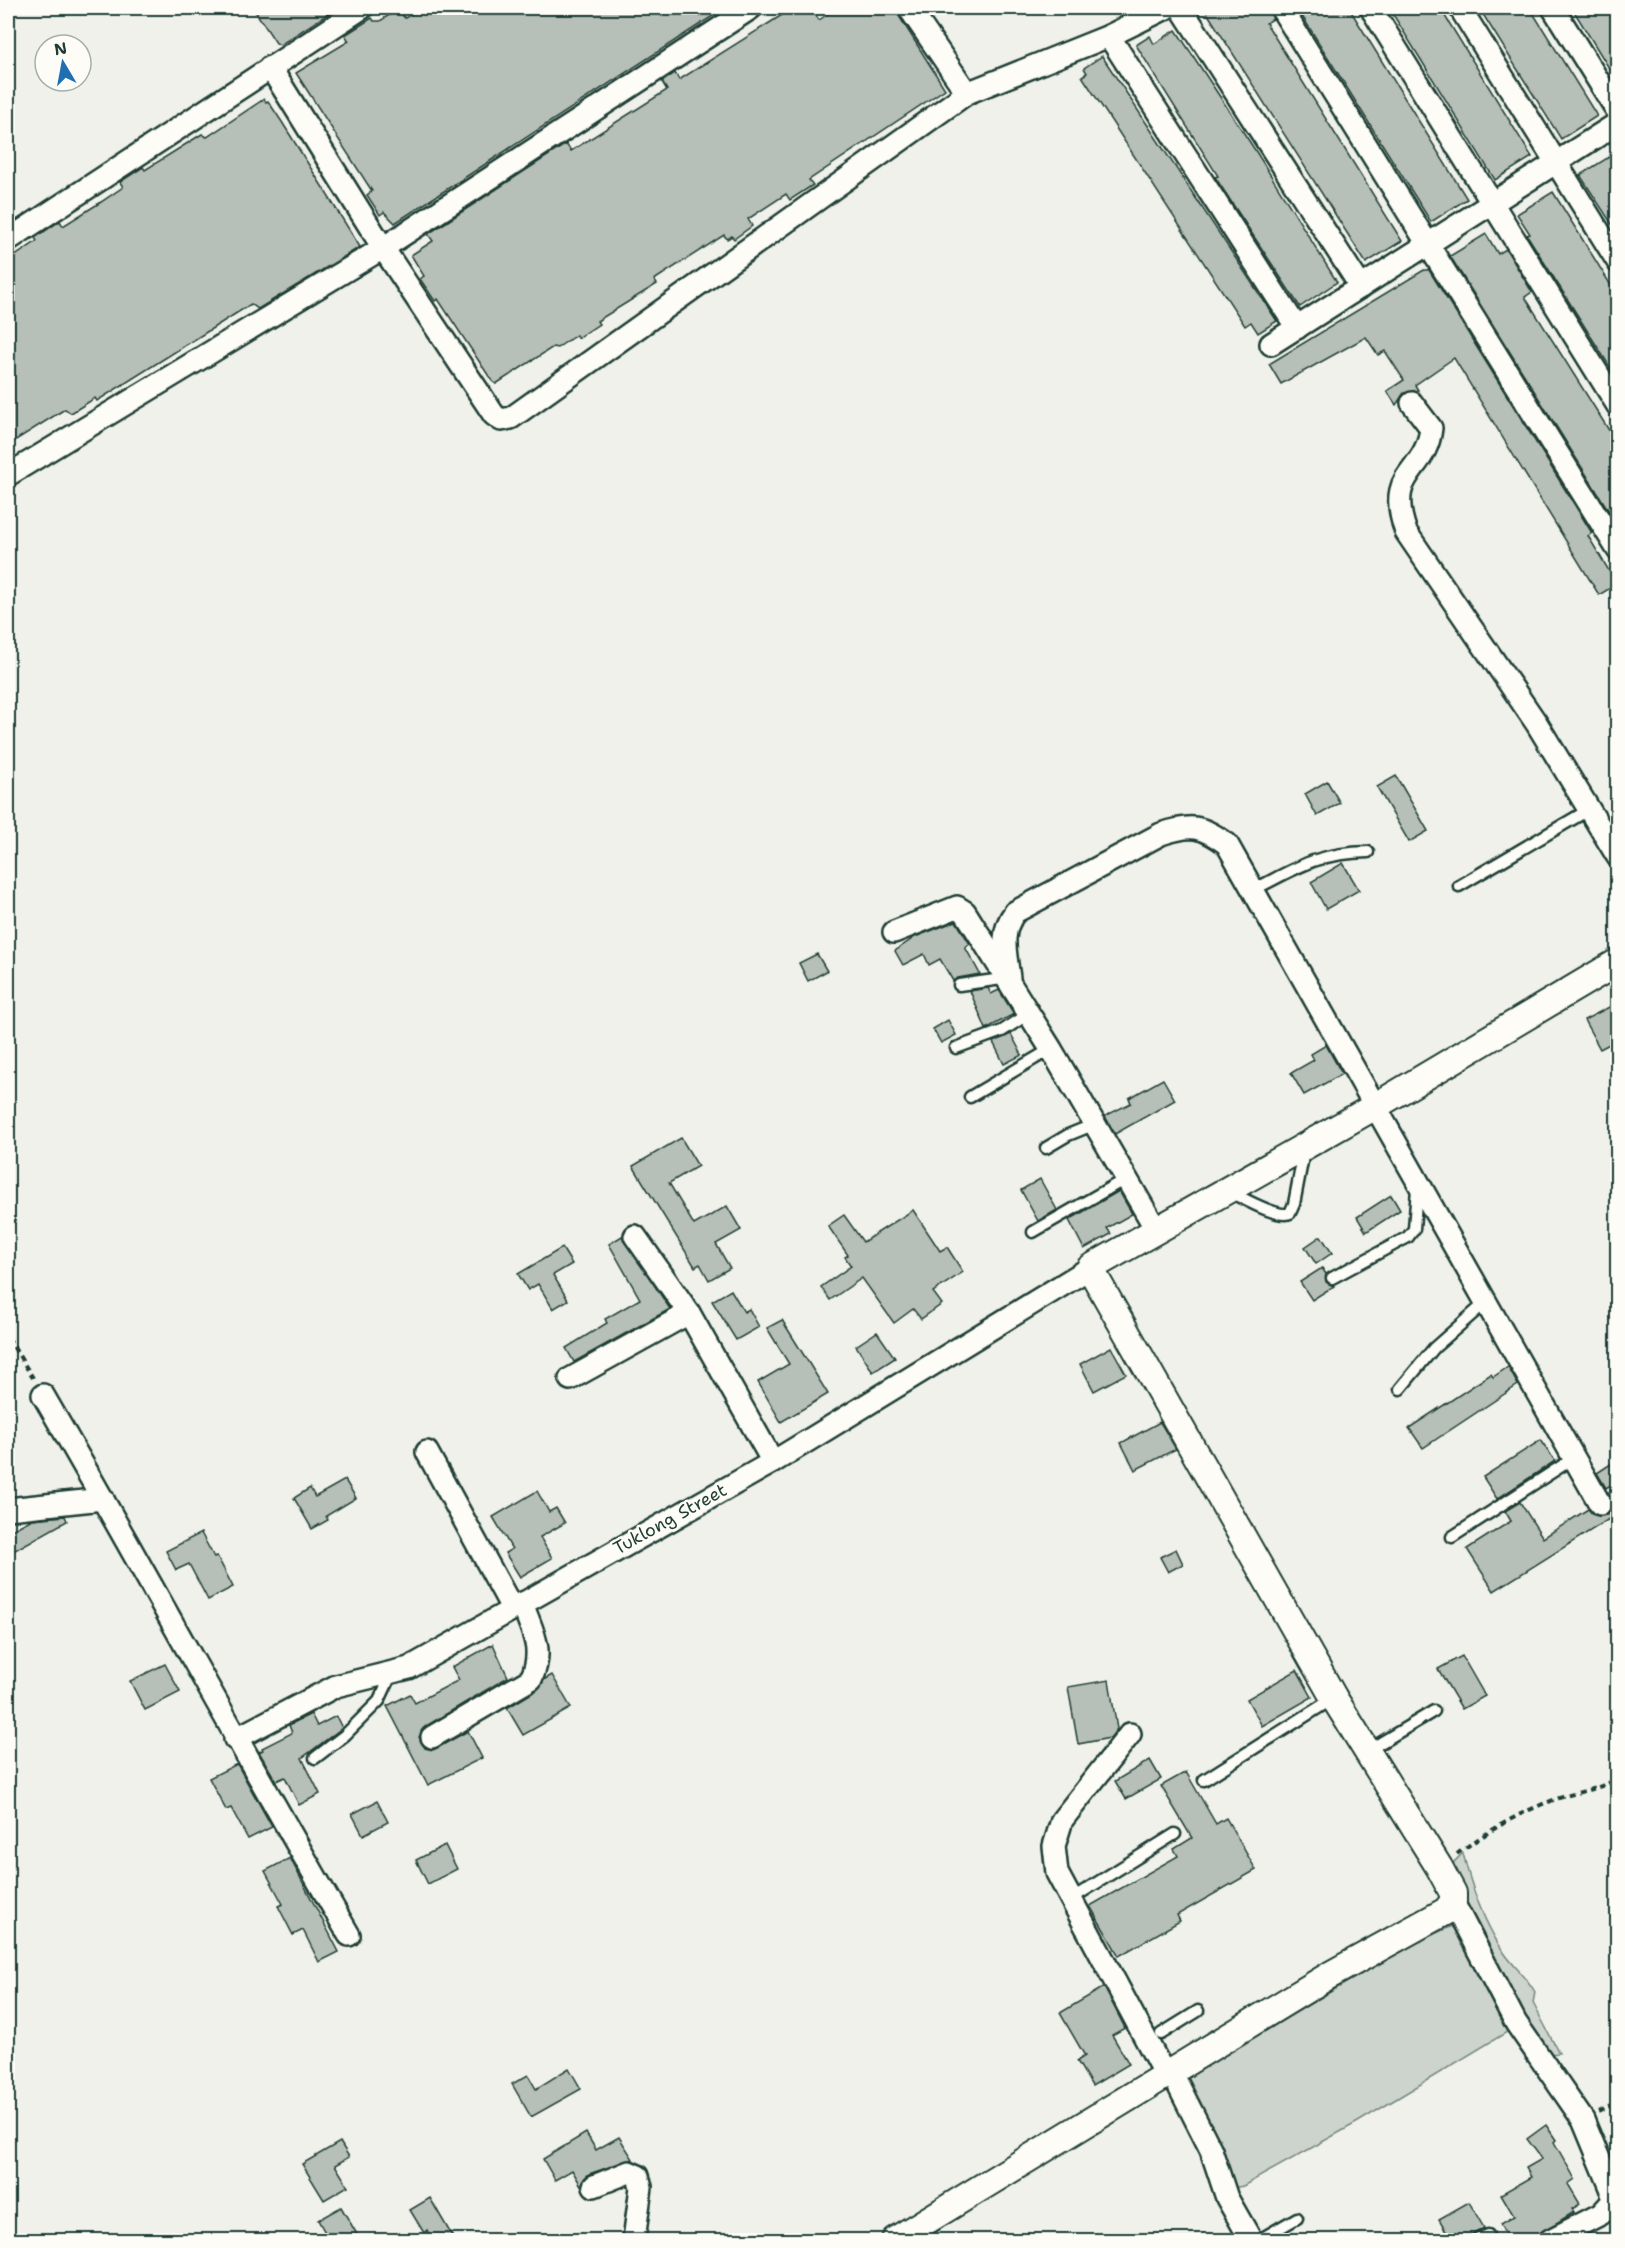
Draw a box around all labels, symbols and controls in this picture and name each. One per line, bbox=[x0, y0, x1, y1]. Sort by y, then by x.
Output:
north arrow bbox=[33, 33, 93, 93]
text: N bbox=[52, 37, 69, 60]
street label: Tuklong Street bbox=[609, 1478, 731, 1560]

